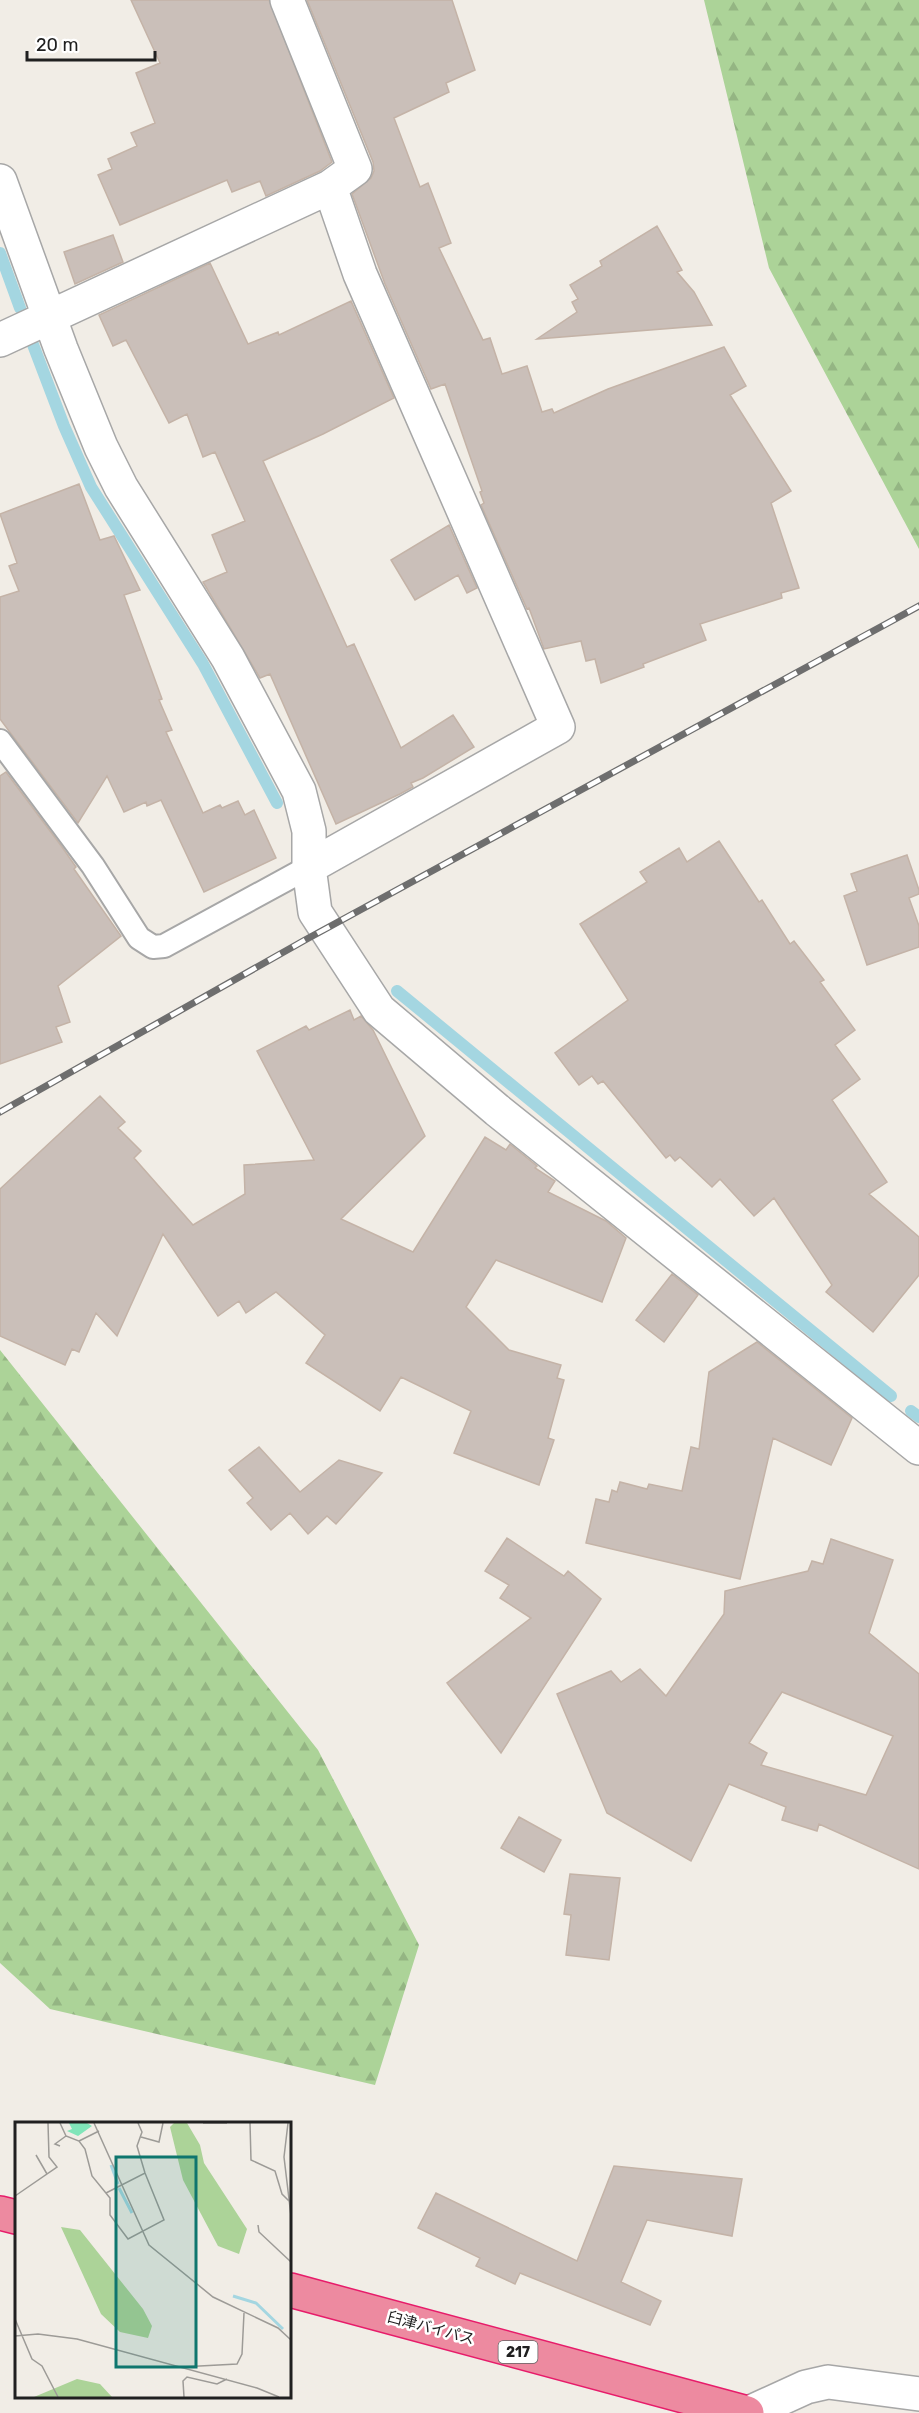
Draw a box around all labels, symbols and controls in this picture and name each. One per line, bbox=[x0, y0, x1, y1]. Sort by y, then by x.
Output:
scale bar bbox=[27, 24, 154, 62]
text: 20 m bbox=[36, 34, 78, 56]
inset map bbox=[15, 2122, 291, 2398]
street label: 臼津バイパス bbox=[385, 2308, 477, 2348]
road number: 217 bbox=[498, 2341, 538, 2363]

